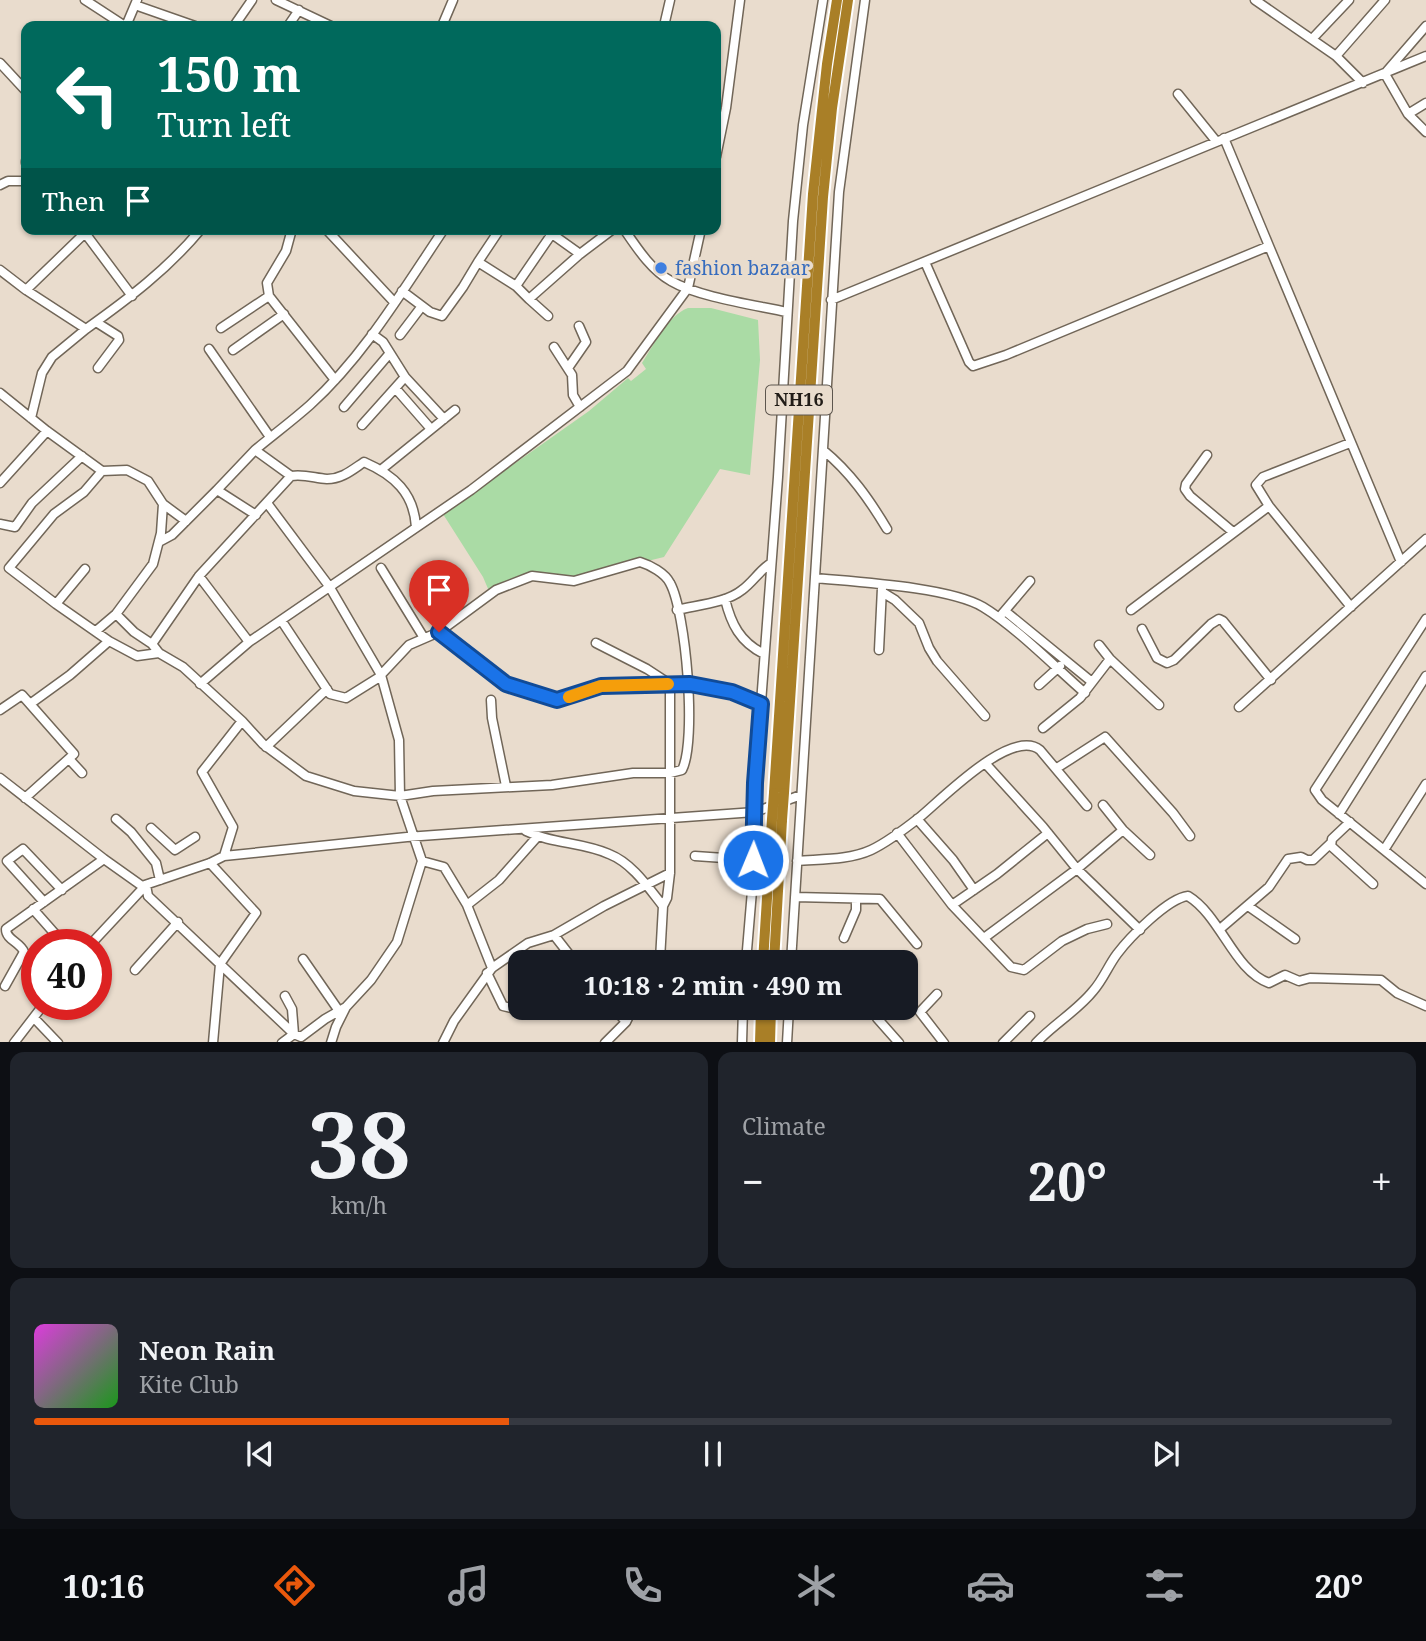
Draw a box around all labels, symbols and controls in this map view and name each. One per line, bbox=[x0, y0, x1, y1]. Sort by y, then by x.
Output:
text: 150 m bbox=[157, 40, 301, 106]
icon: left bbox=[42, 49, 133, 140]
text: Turn left bbox=[157, 103, 291, 146]
icon: arrive bbox=[119, 182, 157, 220]
text: Then bbox=[42, 183, 105, 219]
place label: fashion bazaar bbox=[675, 255, 810, 281]
marker: fashion bazaar bbox=[653, 260, 669, 276]
road number: NH16 bbox=[766, 386, 832, 414]
pin bbox=[409, 560, 469, 632]
icon: arrive bbox=[420, 571, 458, 609]
position arrow bbox=[716, 823, 790, 897]
speed limit sign: 40 bbox=[21, 929, 112, 1020]
text: 10:18 · 2 min · 490 m bbox=[583, 967, 843, 1003]
text: 38 bbox=[308, 1081, 410, 1205]
text: Climate bbox=[742, 1110, 826, 1142]
text: 20° bbox=[1028, 1145, 1107, 1216]
text: − bbox=[742, 1155, 764, 1207]
text: + bbox=[1371, 1155, 1392, 1207]
text: km/h bbox=[331, 1189, 387, 1221]
text: Neon Rain bbox=[139, 1332, 275, 1368]
text: Kite Club bbox=[139, 1368, 239, 1400]
icon: previous bbox=[241, 1435, 279, 1473]
icon: pause bbox=[694, 1435, 732, 1473]
icon: next bbox=[1147, 1435, 1185, 1473]
icon: directions bbox=[270, 1561, 319, 1610]
icon: music bbox=[444, 1561, 493, 1610]
icon: phone bbox=[618, 1561, 667, 1610]
icon: climate bbox=[792, 1561, 841, 1610]
icon: car bbox=[966, 1561, 1015, 1610]
icon: filters bbox=[1140, 1561, 1189, 1610]
text: 10:16 bbox=[63, 1564, 145, 1607]
text: 20° bbox=[1314, 1564, 1363, 1607]

